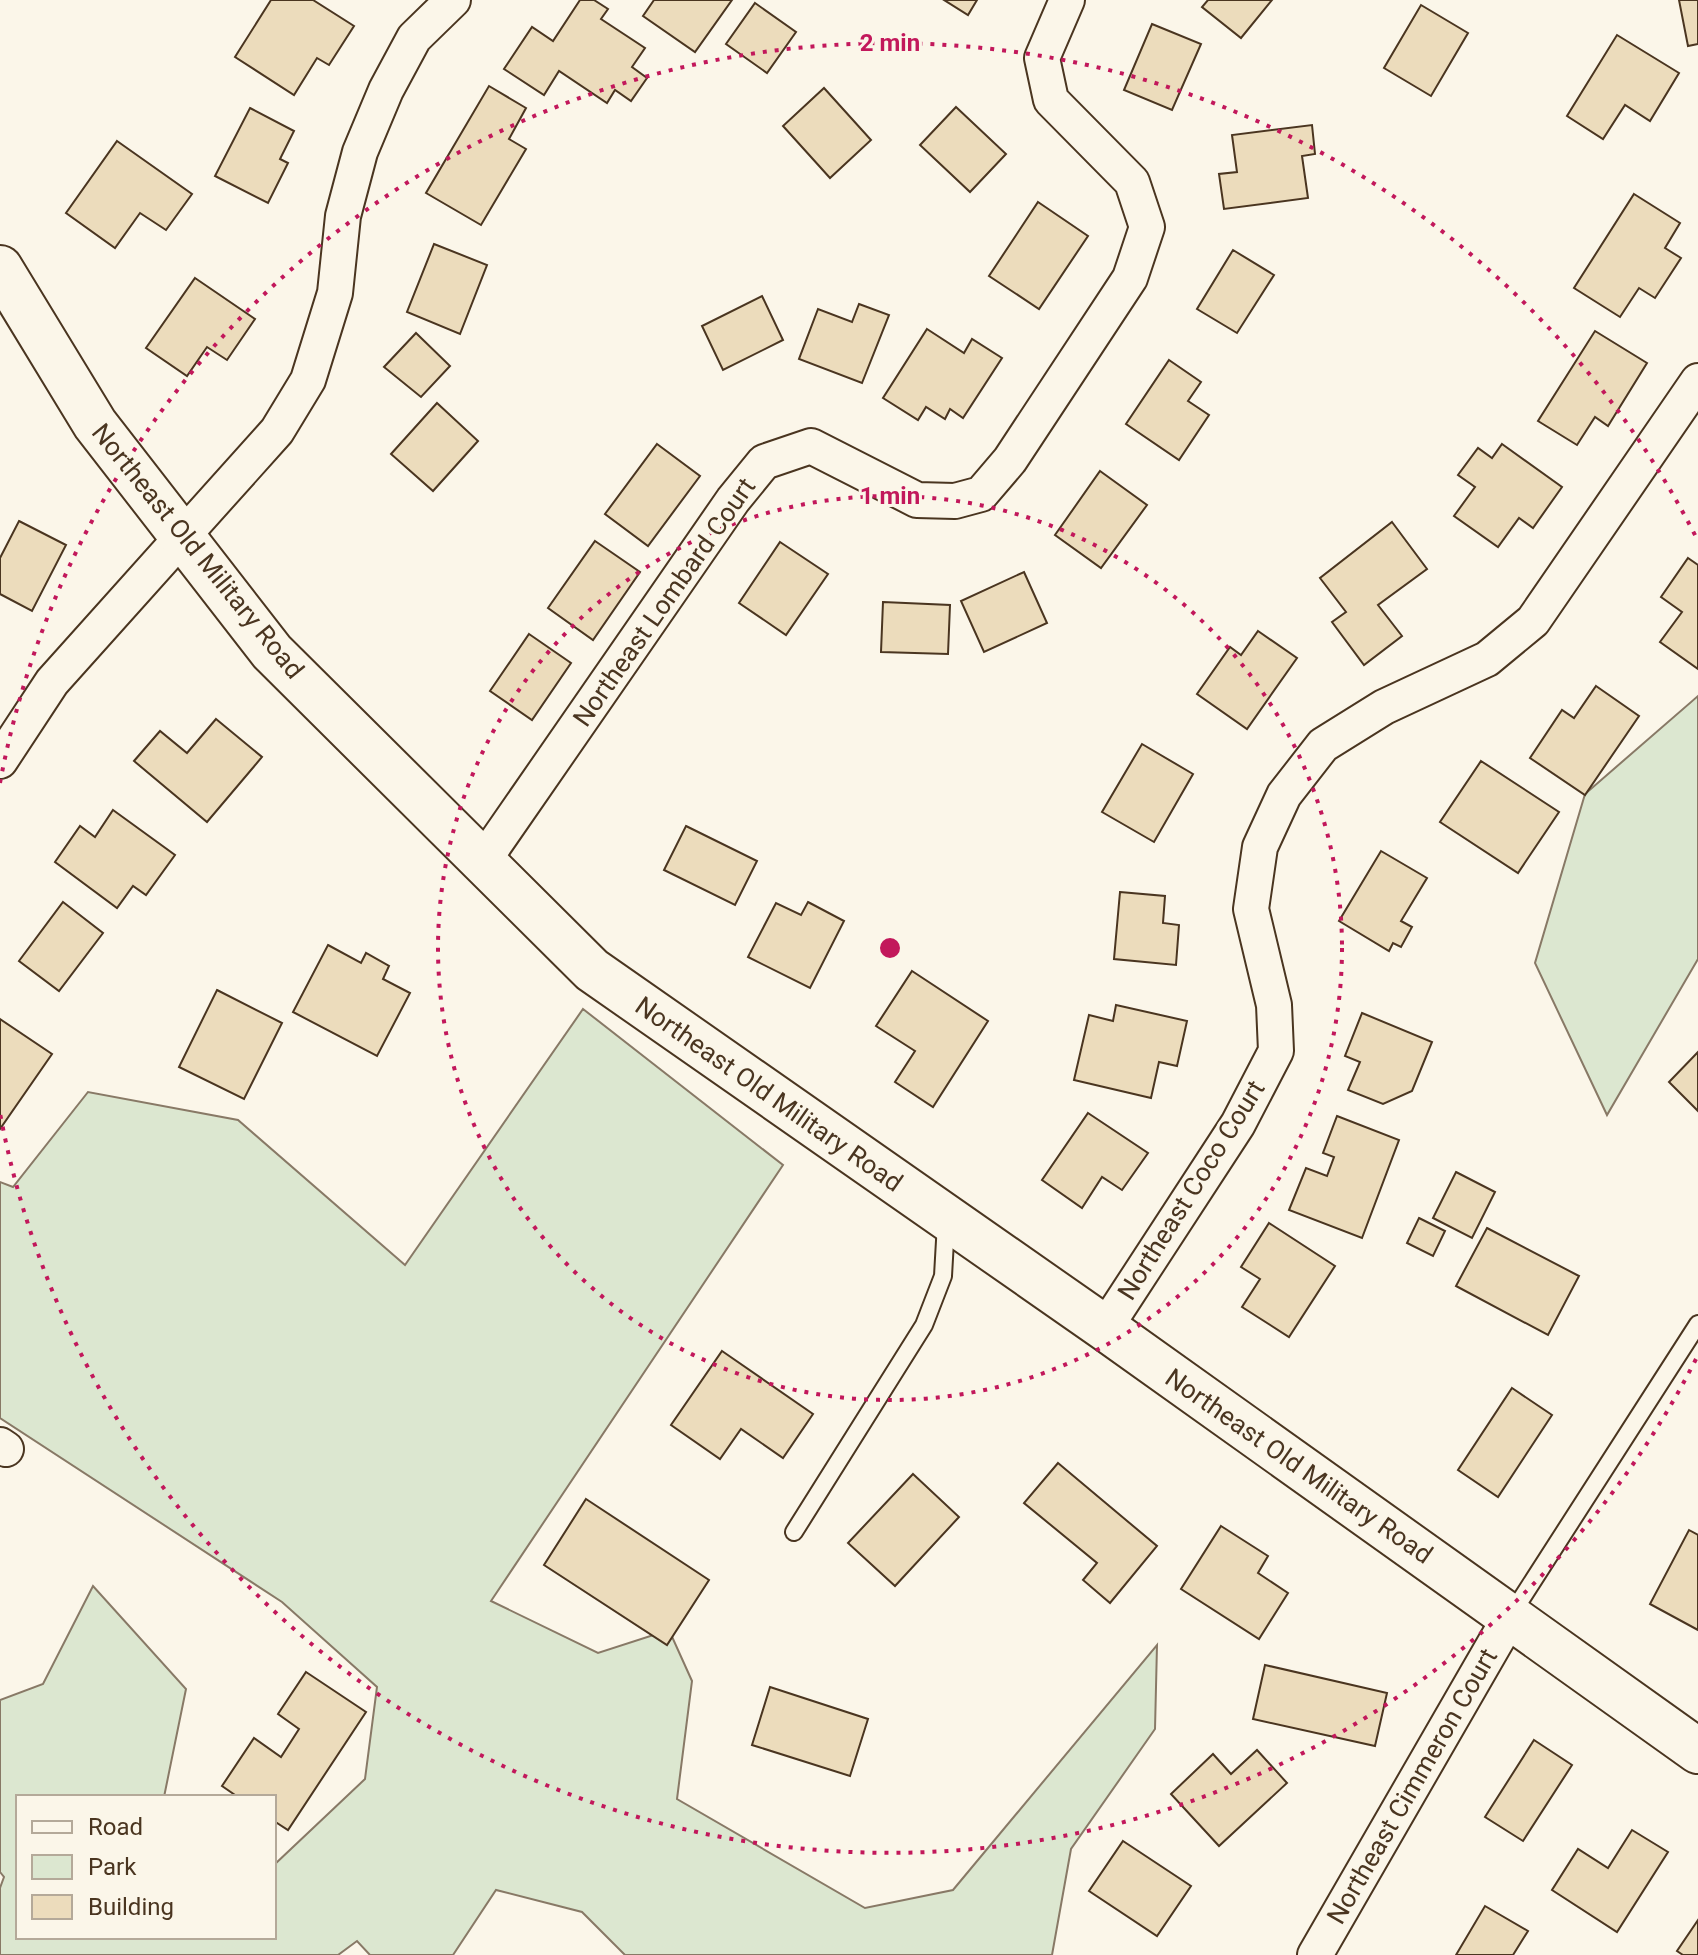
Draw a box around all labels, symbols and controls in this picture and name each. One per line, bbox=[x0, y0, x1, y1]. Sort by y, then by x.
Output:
text: 2 min bbox=[860, 29, 920, 57]
street label: Northeast Old Military Road bbox=[86, 418, 310, 684]
street label: Northeast Lombard Court bbox=[567, 472, 761, 732]
text: 1 min bbox=[860, 482, 920, 510]
centre of rings bbox=[876, 934, 904, 962]
street label: Northeast Old Military Road bbox=[630, 990, 908, 1198]
street label: Northeast Coco Court bbox=[1111, 1075, 1271, 1305]
street label: Northeast Old Military Road bbox=[1160, 1362, 1438, 1570]
street label: Northeast Cimmeron Court bbox=[1321, 1643, 1503, 1929]
legend bbox=[16, 1795, 276, 1939]
text: Road bbox=[88, 1813, 143, 1841]
text: Park bbox=[88, 1853, 137, 1881]
text: Building bbox=[88, 1893, 174, 1921]

